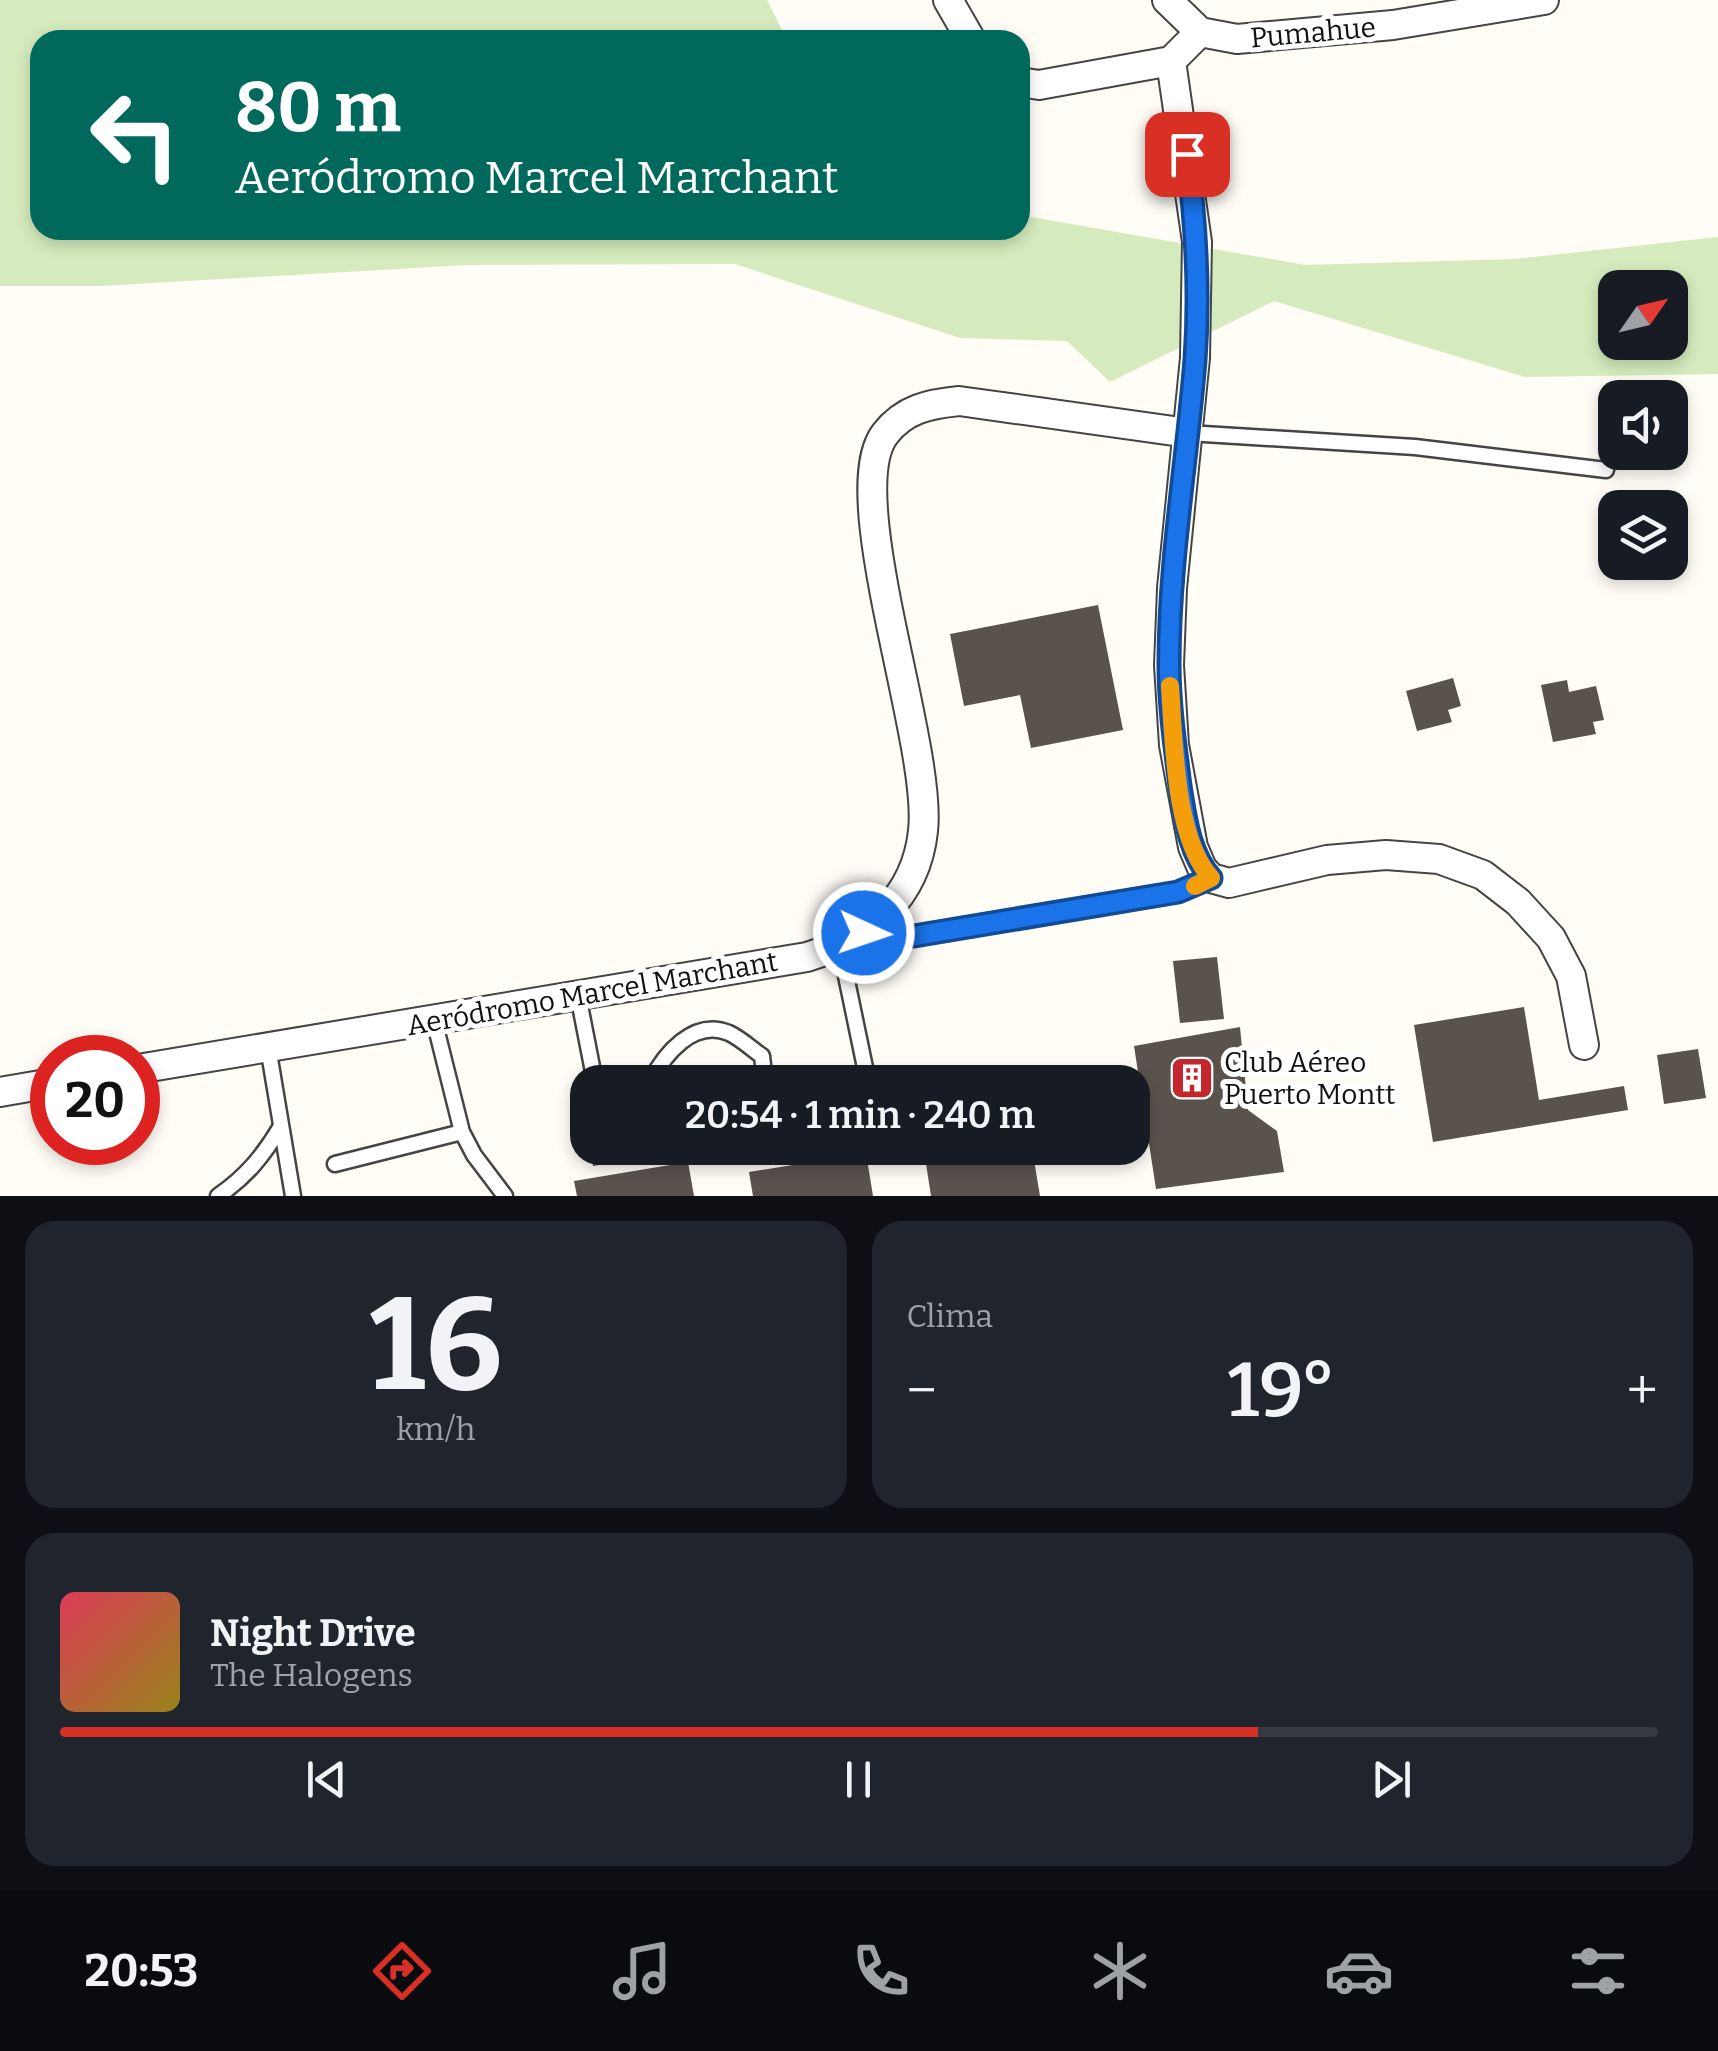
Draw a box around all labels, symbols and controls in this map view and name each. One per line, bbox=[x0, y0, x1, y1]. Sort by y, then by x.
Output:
street label: Pumahue bbox=[1249, 11, 1377, 54]
text: 80 m bbox=[235, 66, 401, 150]
icon: left bbox=[70, 70, 200, 200]
pin bbox=[1145, 112, 1230, 197]
icon: arrive bbox=[1160, 127, 1215, 182]
text: Aeródromo Marcel Marchant bbox=[235, 151, 839, 205]
north arrow bbox=[1598, 270, 1688, 360]
map controls bbox=[1598, 270, 1688, 580]
button: sound bbox=[1598, 380, 1688, 470]
button: layers bbox=[1598, 490, 1688, 580]
position arrow bbox=[812, 881, 916, 985]
street label: Aeródromo Marcel Marchant bbox=[404, 945, 780, 1042]
speed limit sign: 20 bbox=[30, 1035, 160, 1165]
place label: Club Aéreo Puerto Montt bbox=[1224, 1046, 1395, 1111]
building icon: Club Aéreo Puerto Montt bbox=[1169, 1055, 1215, 1101]
text: 20:54 · 1 min · 240 m bbox=[685, 1092, 1035, 1138]
text: 16 bbox=[369, 1267, 502, 1423]
text: Clima bbox=[907, 1297, 993, 1335]
text: 19° bbox=[1228, 1346, 1336, 1436]
text: − bbox=[907, 1358, 937, 1424]
text: + bbox=[1627, 1358, 1658, 1424]
text: km/h bbox=[396, 1410, 475, 1448]
text: Night Drive bbox=[210, 1610, 416, 1656]
text: The Halogens bbox=[210, 1656, 413, 1694]
icon: previous bbox=[299, 1752, 354, 1807]
icon: pause bbox=[831, 1752, 886, 1807]
icon: next bbox=[1364, 1752, 1419, 1807]
icon: directions bbox=[367, 1936, 437, 2006]
icon: music bbox=[607, 1936, 677, 2006]
icon: phone bbox=[846, 1936, 916, 2006]
icon: climate bbox=[1085, 1936, 1155, 2006]
icon: car bbox=[1324, 1936, 1394, 2006]
icon: filters bbox=[1563, 1936, 1633, 2006]
text: 20:53 bbox=[85, 1944, 198, 1998]

